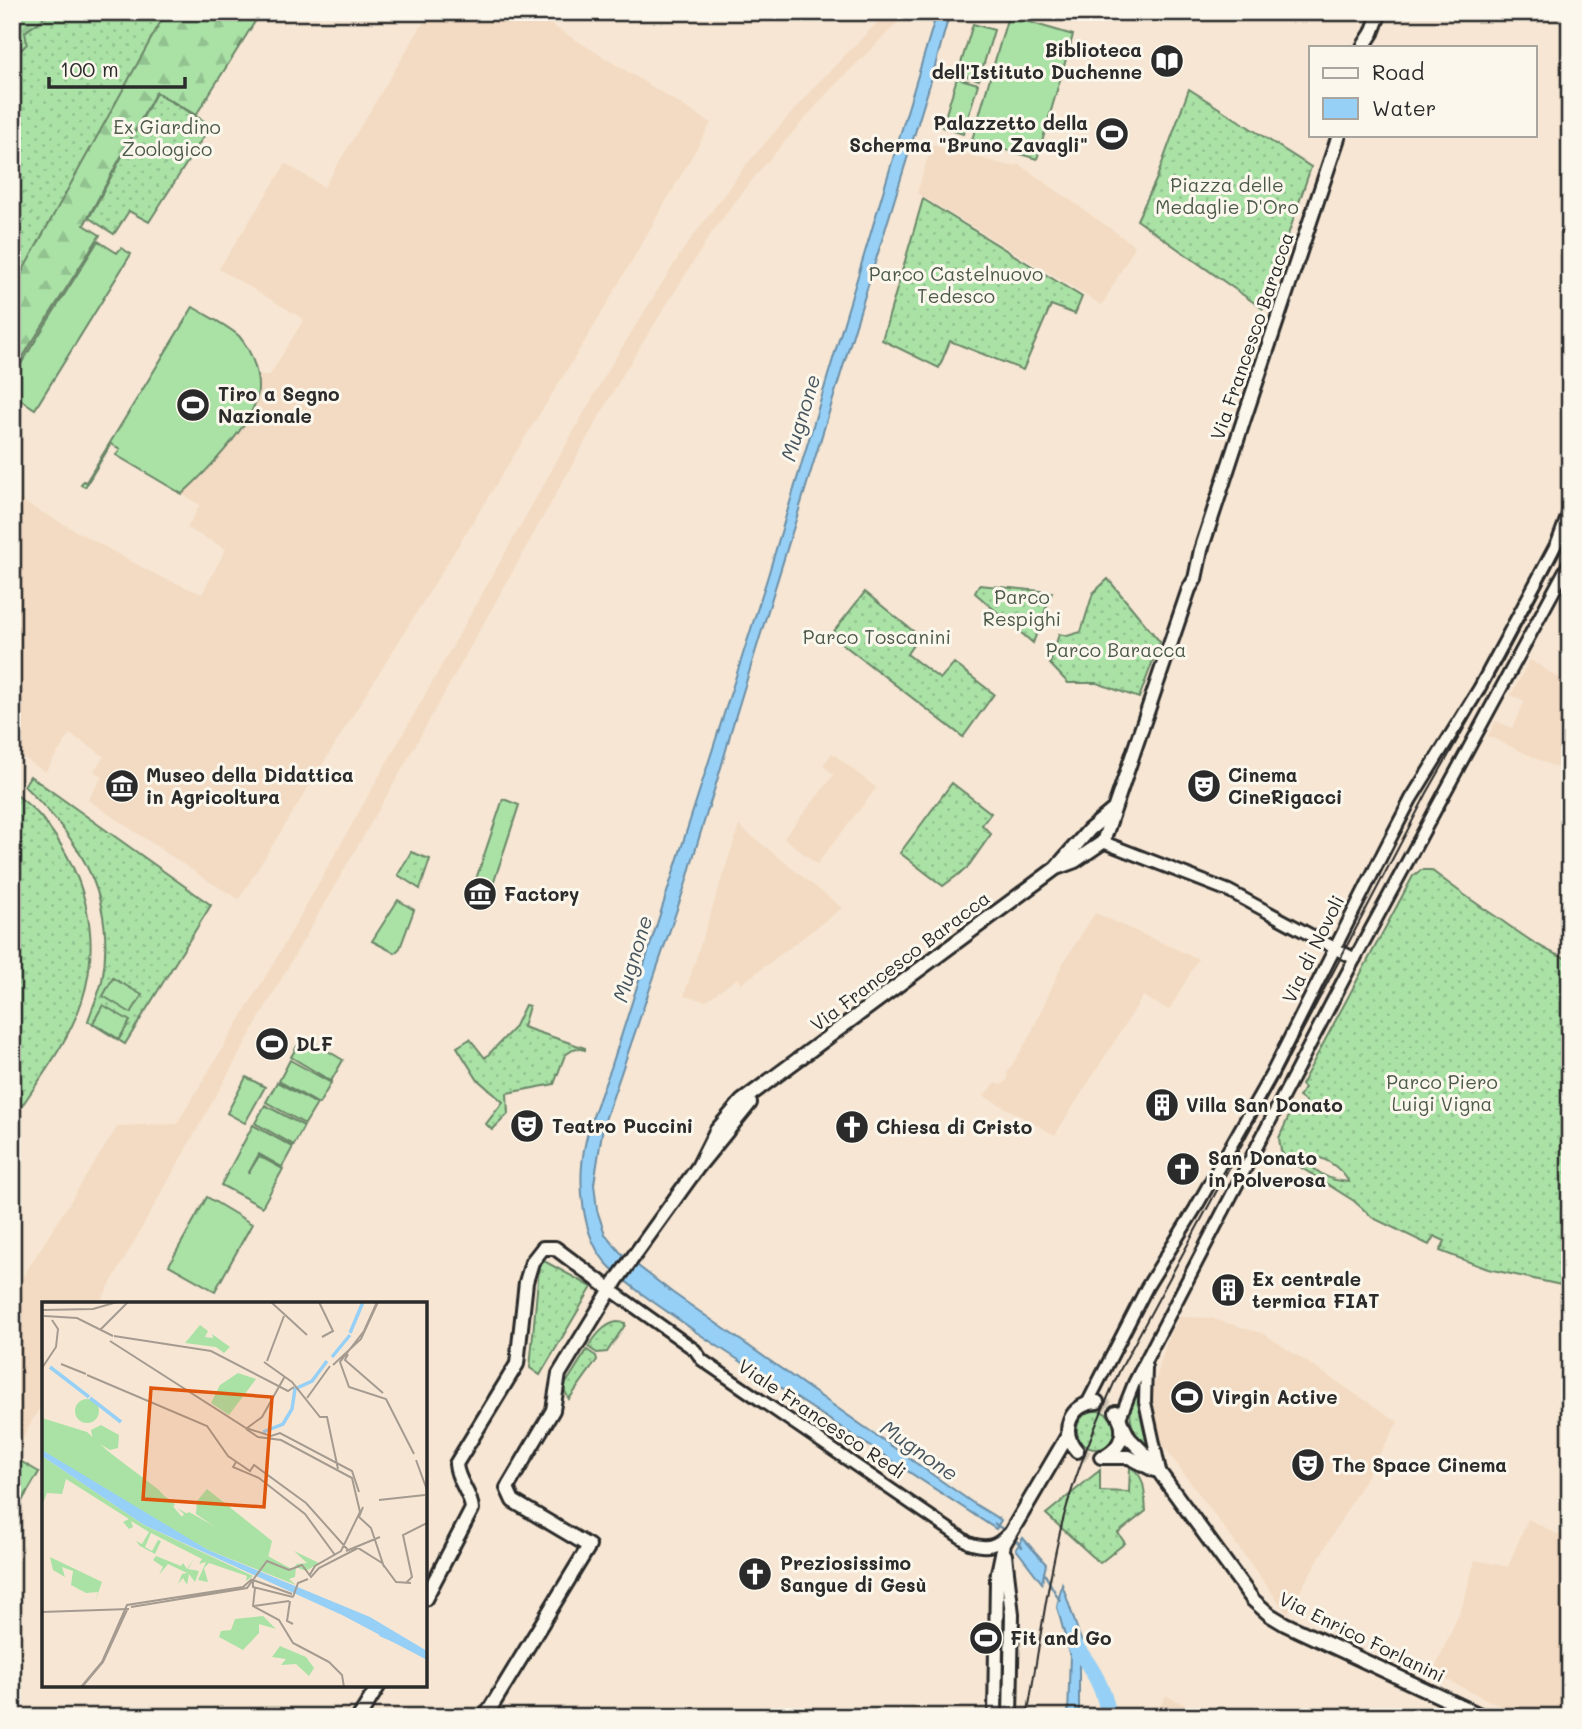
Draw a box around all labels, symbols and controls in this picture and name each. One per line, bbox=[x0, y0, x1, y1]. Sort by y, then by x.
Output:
place label: Biblioteca dell'Istituto Duchenne bbox=[932, 37, 1142, 84]
library icon: Biblioteca dell'Istituto Duchenne bbox=[1148, 42, 1186, 80]
scale bar bbox=[49, 46, 186, 90]
legend bbox=[1309, 46, 1536, 136]
text: 100 m bbox=[60, 55, 119, 82]
text: Road bbox=[1372, 58, 1424, 85]
text: Water bbox=[1372, 94, 1436, 121]
place label: Palazzetto della Scherma "Bruno Zavagli" bbox=[849, 110, 1088, 157]
park label: Ex Giardino Zoologico bbox=[113, 114, 221, 161]
sports icon: Palazzetto della Scherma "Bruno Zavagli" bbox=[1093, 115, 1131, 153]
park label: Piazza delle Medaglie D'Oro bbox=[1155, 172, 1299, 219]
street label: Via Francesco Baracca bbox=[1204, 229, 1299, 443]
park label: Parco Castelnuovo Tedesco bbox=[869, 261, 1043, 308]
water label: Mugnone bbox=[774, 371, 826, 464]
place label: Tiro a Segno Nazionale bbox=[218, 381, 339, 428]
sports icon: Tiro a Segno Nazionale bbox=[174, 386, 212, 424]
park label: Parco Respighi bbox=[983, 584, 1061, 631]
park label: Parco Toscanini bbox=[803, 624, 951, 649]
park label: Parco Baracca bbox=[1046, 637, 1186, 662]
place label: Museo della Didattica in Agricoltura bbox=[146, 762, 354, 809]
place label: Cinema CineRigacci bbox=[1228, 762, 1342, 809]
museum icon: Museo della Didattica in Agricoltura bbox=[103, 767, 141, 805]
theatre icon: Cinema CineRigacci bbox=[1185, 767, 1223, 805]
museum icon: Factory bbox=[461, 875, 499, 913]
place label: Factory bbox=[504, 881, 579, 906]
street label: Via Francesco Baracca bbox=[805, 885, 994, 1036]
street label: Via di Novoli bbox=[1276, 891, 1349, 1007]
water label: Mugnone bbox=[606, 912, 658, 1005]
sports icon: DLF bbox=[253, 1025, 291, 1063]
place label: DLF bbox=[296, 1031, 333, 1056]
park label: Parco Piero Luigi Vigna bbox=[1386, 1069, 1498, 1116]
building icon: Villa San Donato bbox=[1143, 1086, 1181, 1124]
place label: Villa San Donato bbox=[1186, 1092, 1343, 1117]
theatre icon: Teatro Puccini bbox=[508, 1107, 546, 1145]
church icon: Chiesa di Cristo bbox=[833, 1108, 871, 1146]
place label: Teatro Puccini bbox=[552, 1113, 693, 1138]
place label: Chiesa di Cristo bbox=[876, 1114, 1032, 1139]
place label: San Donato in Polverosa bbox=[1208, 1145, 1326, 1192]
church icon: San Donato in Polverosa bbox=[1164, 1150, 1202, 1188]
place label: Ex centrale termica FIAT bbox=[1252, 1266, 1379, 1313]
building icon: Ex centrale termica FIAT bbox=[1209, 1271, 1247, 1309]
inset map bbox=[42, 1302, 427, 1687]
street label: Viale Francesco Redi bbox=[733, 1353, 911, 1484]
sports icon: Virgin Active bbox=[1168, 1378, 1206, 1416]
place label: Virgin Active bbox=[1212, 1384, 1337, 1409]
water label: Mugnone bbox=[876, 1413, 964, 1486]
theatre icon: The Space Cinema bbox=[1289, 1446, 1327, 1484]
place label: The Space Cinema bbox=[1332, 1452, 1507, 1477]
place label: Preziosissimo Sangue di Gesù bbox=[780, 1550, 927, 1597]
church icon: Preziosissimo Sangue di Gesù bbox=[736, 1555, 774, 1593]
street label: Via Enrico Forlanini bbox=[1275, 1585, 1449, 1688]
sports icon: Fit and Go bbox=[967, 1619, 1005, 1657]
place label: Fit and Go bbox=[1010, 1625, 1111, 1650]

